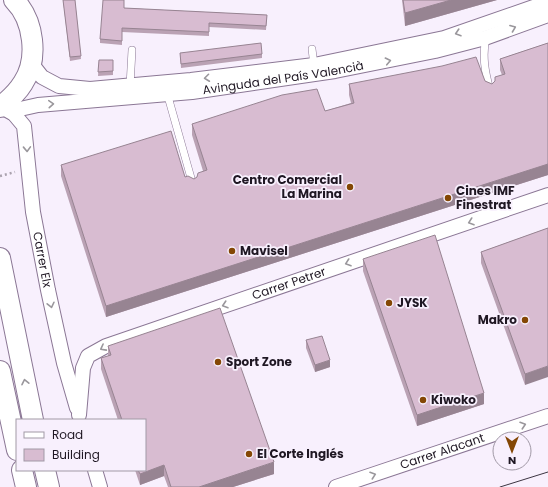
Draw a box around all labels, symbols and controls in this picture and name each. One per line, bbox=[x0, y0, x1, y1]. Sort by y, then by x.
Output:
one-way arrow bbox=[510, 24, 517, 33]
one-way arrow bbox=[455, 28, 462, 37]
street label: Avinguda del País Valencià bbox=[201, 56, 365, 98]
one-way arrow bbox=[385, 58, 391, 66]
one-way arrow bbox=[204, 73, 210, 82]
one-way arrow bbox=[48, 100, 54, 109]
one-way arrow bbox=[23, 146, 31, 152]
place label: Centro Comercial La Marina bbox=[233, 171, 342, 202]
marker: Centro Comercial La Marina bbox=[345, 182, 355, 192]
place label: Cines IMF Finestrat bbox=[456, 182, 515, 213]
marker: Cines IMF Finestrat bbox=[443, 193, 453, 203]
one-way arrow bbox=[468, 217, 475, 225]
street label: Carrer Elx bbox=[29, 230, 56, 289]
place label: Mavisel bbox=[240, 242, 288, 259]
marker: Mavisel bbox=[227, 246, 237, 256]
one-way arrow bbox=[345, 259, 352, 267]
street label: Carrer Petrer bbox=[250, 262, 328, 304]
place label: JYSK bbox=[397, 294, 428, 311]
marker: JYSK bbox=[384, 298, 394, 308]
one-way arrow bbox=[46, 301, 55, 308]
one-way arrow bbox=[222, 301, 229, 309]
place label: Makro bbox=[478, 311, 517, 328]
marker: Makro bbox=[520, 315, 530, 325]
one-way arrow bbox=[99, 344, 107, 351]
place label: Sport Zone bbox=[226, 353, 293, 370]
marker: Sport Zone bbox=[213, 357, 223, 367]
one-way arrow bbox=[21, 379, 30, 385]
place label: Kiwoko bbox=[431, 391, 476, 408]
marker: Kiwoko bbox=[418, 395, 428, 405]
legend bbox=[16, 419, 146, 471]
one-way arrow bbox=[519, 421, 526, 429]
text: Road bbox=[52, 426, 83, 443]
street label: Carrer Alacant bbox=[398, 429, 487, 473]
north arrow bbox=[492, 431, 532, 471]
place label: El Corte Inglés bbox=[257, 445, 344, 462]
text: Building bbox=[52, 446, 100, 463]
marker: El Corte Inglés bbox=[244, 449, 254, 459]
text: N bbox=[508, 453, 516, 469]
one-way arrow bbox=[369, 471, 376, 479]

